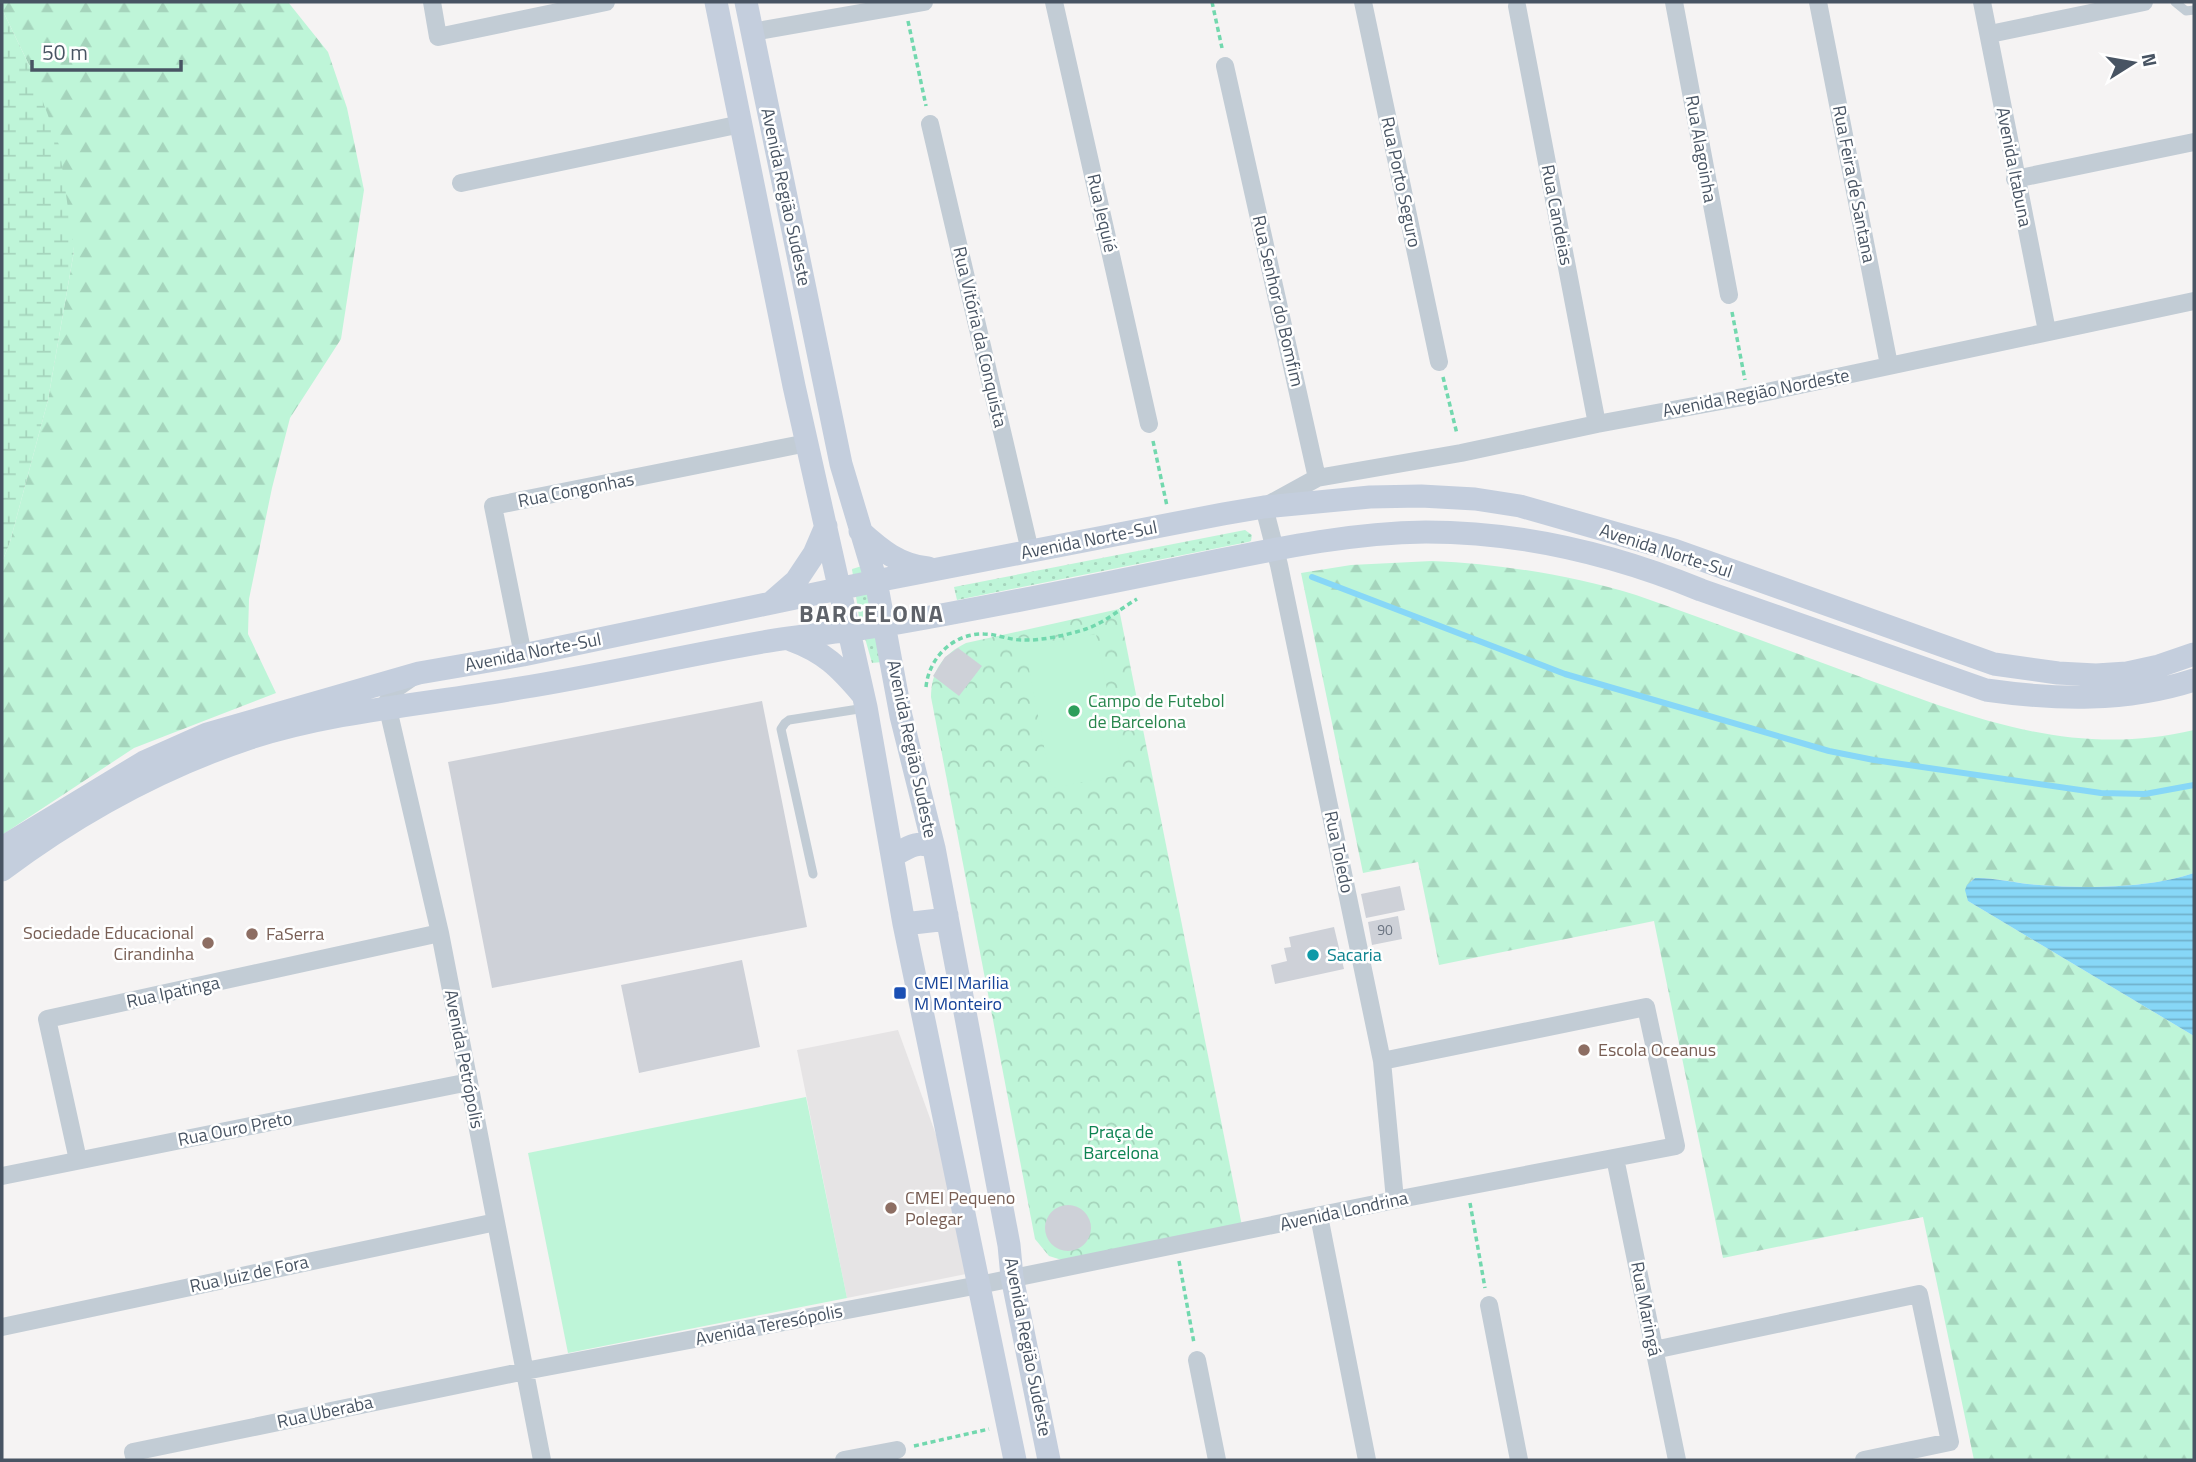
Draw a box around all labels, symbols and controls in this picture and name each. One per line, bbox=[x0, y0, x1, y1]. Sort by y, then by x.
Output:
scale bar bbox=[32, 28, 180, 72]
north arrow bbox=[2098, 28, 2168, 98]
text: 50 m bbox=[42, 36, 88, 68]
text: N bbox=[2135, 50, 2166, 69]
street label: Rua Alagoinha bbox=[1679, 93, 1724, 205]
street label: Rua Feira de Santana bbox=[1826, 103, 1883, 265]
street label: Avenida Região Sudeste bbox=[754, 105, 819, 288]
street label: Avenida Itabuna bbox=[1990, 105, 2039, 229]
street label: Rua Porto Seguro bbox=[1374, 114, 1429, 250]
street label: Rua Candeias bbox=[1535, 162, 1580, 268]
street label: Rua Jequié bbox=[1080, 171, 1125, 255]
street label: Rua Senhor do Bomfim bbox=[1246, 213, 1311, 389]
street label: Rua Vitória da Conquista bbox=[947, 244, 1014, 430]
street label: Avenida Região Nordeste bbox=[1660, 361, 1852, 424]
street label: Rua Congonhas bbox=[515, 465, 636, 514]
street label: Avenida Norte-Sul bbox=[1019, 513, 1159, 566]
street label: Avenida Norte-Sul bbox=[1596, 516, 1736, 585]
district label: BARCELONA bbox=[799, 595, 945, 631]
street label: Avenida Norte-Sul bbox=[463, 625, 603, 678]
street label: Avenida Região Sudeste bbox=[880, 657, 945, 840]
place label: Campo de Futebol de Barcelona bbox=[1088, 687, 1225, 735]
marker: Campo de Futebol de Barcelona bbox=[1066, 703, 1082, 719]
street label: Rua Toledo bbox=[1318, 808, 1361, 895]
place label: Sociedade Educacional Cirandinha bbox=[23, 919, 194, 967]
house number: 90 bbox=[1377, 919, 1393, 940]
place label: FaSerra bbox=[266, 920, 324, 947]
marker: FaSerra bbox=[244, 926, 260, 942]
marker: Sociedade Educacional Cirandinha bbox=[200, 935, 216, 951]
place label: Sacaria bbox=[1327, 941, 1382, 968]
marker: Sacaria bbox=[1305, 947, 1321, 963]
street label: Rua Ipatinga bbox=[124, 968, 222, 1015]
place label: CMEI Marilia M Monteiro bbox=[914, 969, 1009, 1017]
marker: CMEI Marilia M Monteiro bbox=[892, 985, 908, 1001]
street label: Avenida Petrópolis bbox=[438, 987, 491, 1131]
place label: Escola Oceanus bbox=[1598, 1036, 1716, 1063]
marker: Escola Oceanus bbox=[1576, 1042, 1592, 1058]
street label: Rua Ouro Preto bbox=[175, 1104, 294, 1153]
park label: Praça de Barcelona bbox=[1083, 1118, 1159, 1166]
place label: CMEI Pequeno Polegar bbox=[905, 1184, 1015, 1232]
street label: Avenida Londrina bbox=[1277, 1184, 1410, 1237]
marker: CMEI Pequeno Polegar bbox=[883, 1200, 899, 1216]
street label: Rua Juiz de Fora bbox=[187, 1248, 311, 1299]
street label: Avenida Região Sudeste bbox=[998, 1255, 1059, 1439]
street label: Rua Maringá bbox=[1624, 1259, 1669, 1359]
street label: Avenida Teresópolis bbox=[693, 1297, 845, 1352]
street label: Rua Uberaba bbox=[274, 1388, 375, 1435]

